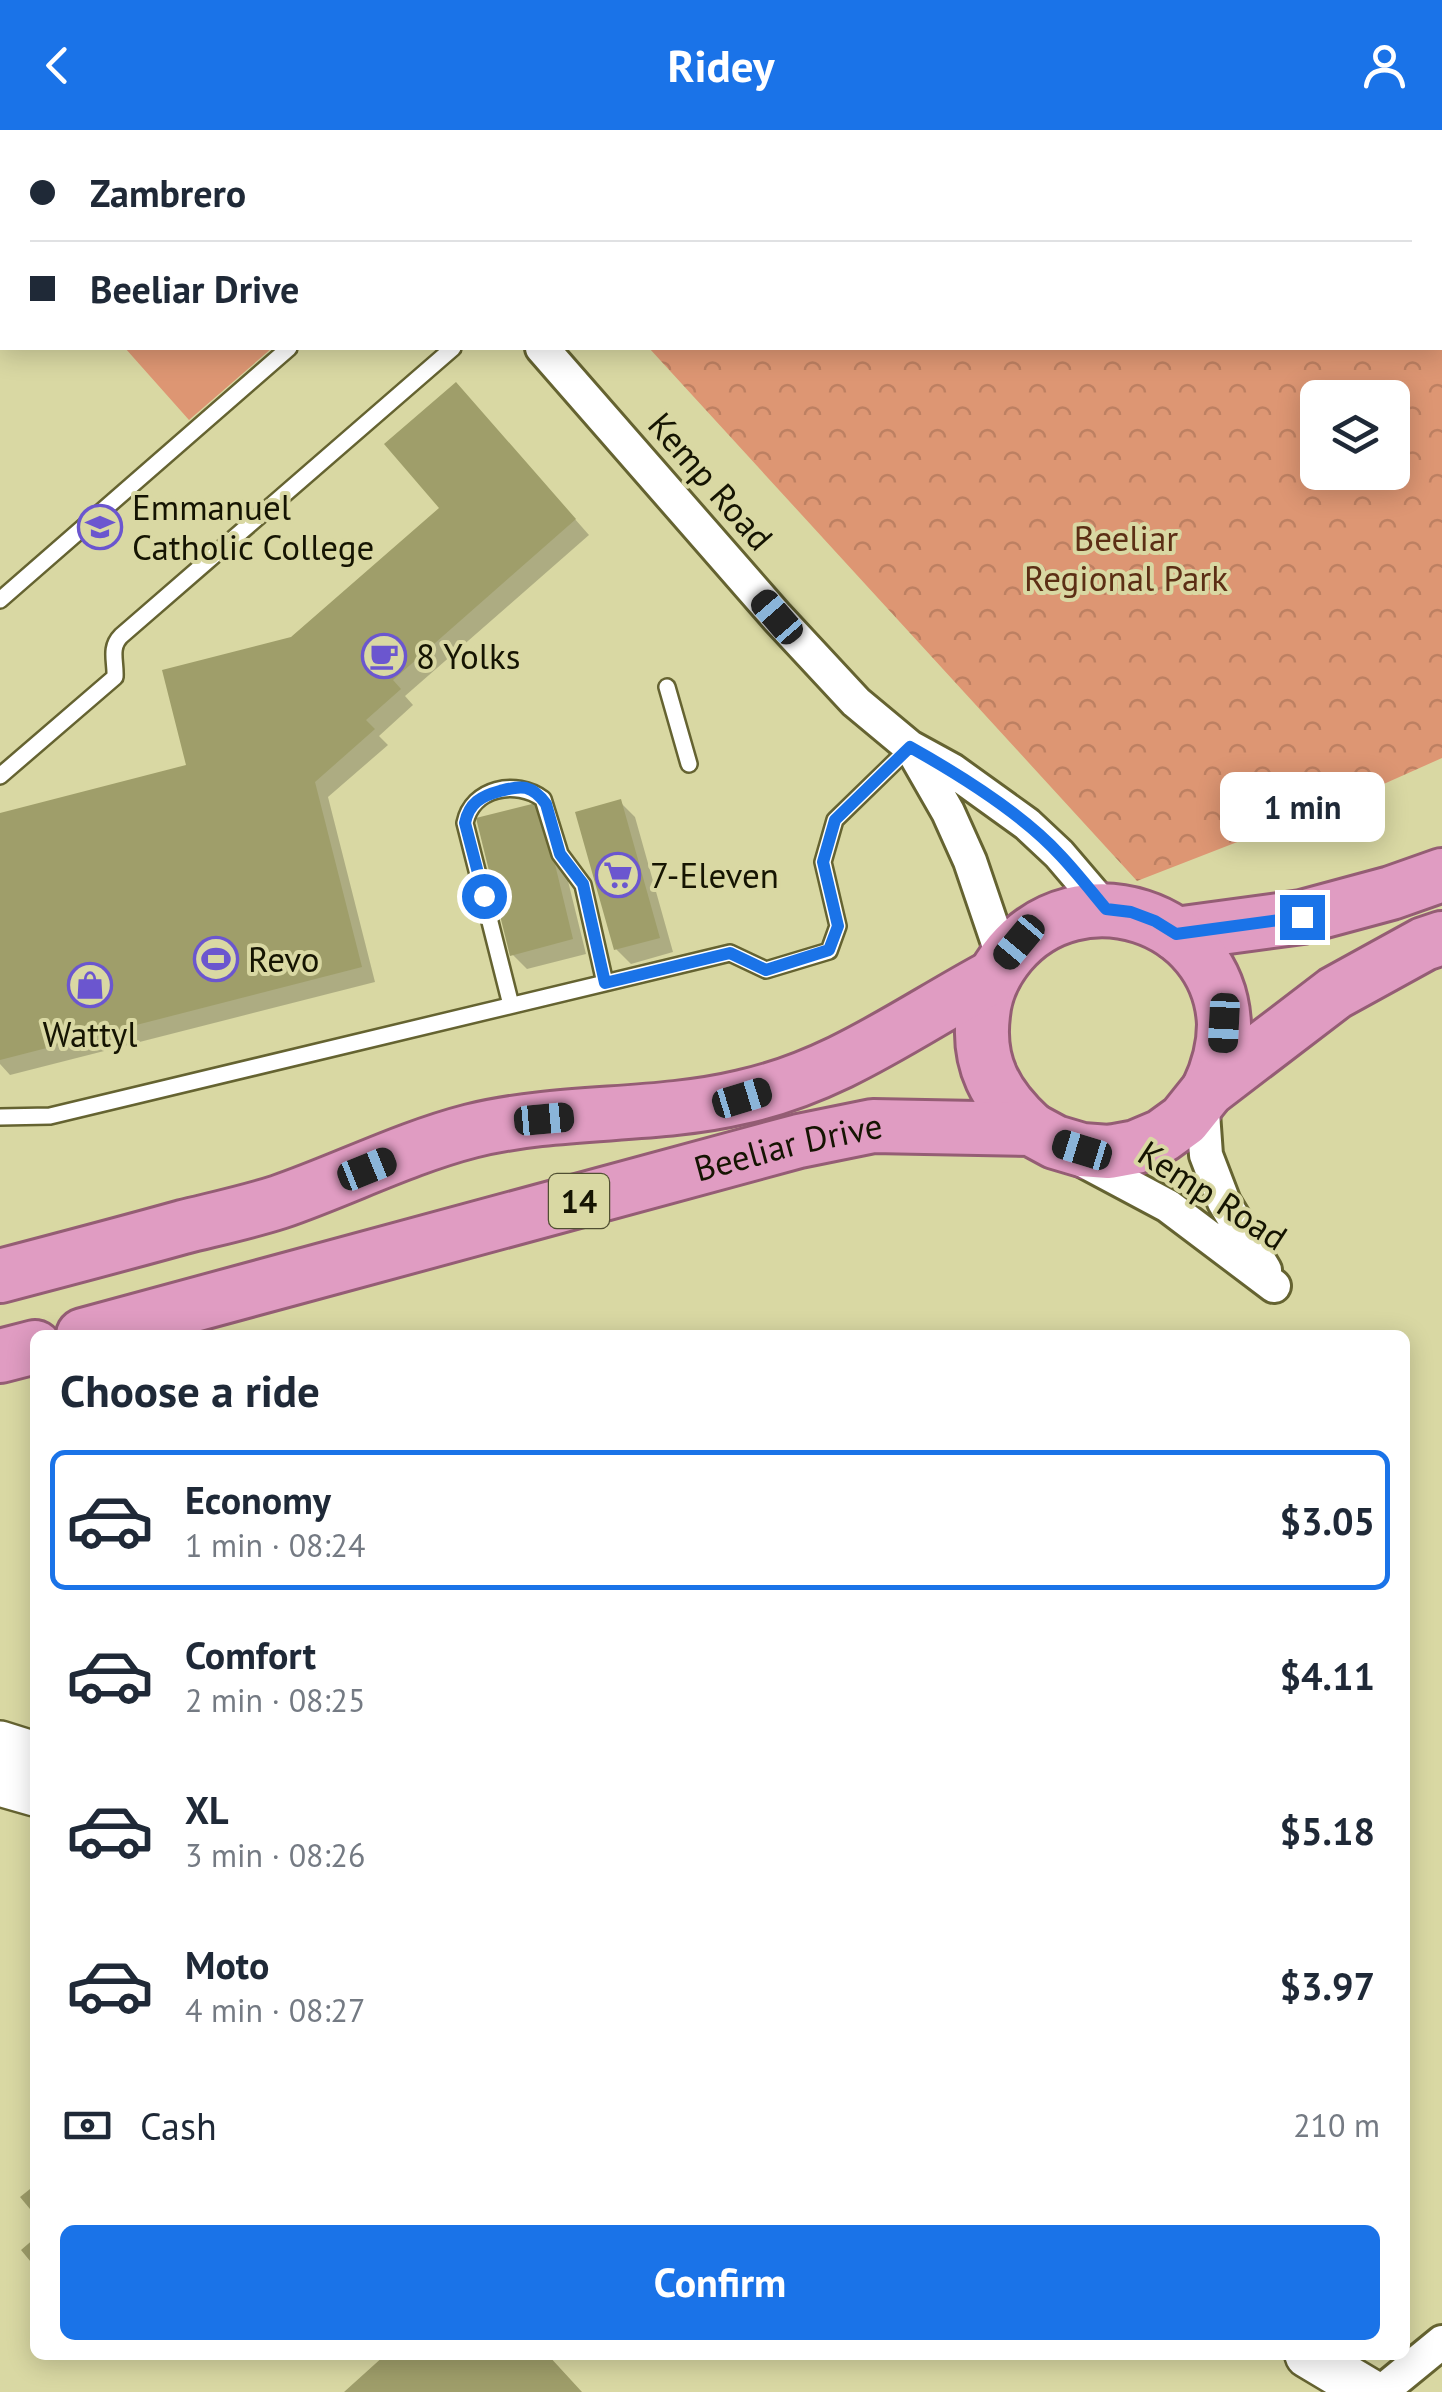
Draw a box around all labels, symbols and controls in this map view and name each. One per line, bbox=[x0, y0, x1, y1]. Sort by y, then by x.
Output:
text: Ridey bbox=[667, 36, 775, 94]
icon: back bbox=[30, 38, 85, 93]
icon: person bbox=[1357, 38, 1412, 93]
text: Zambrero bbox=[90, 168, 246, 217]
text: Beeliar Drive bbox=[90, 264, 299, 313]
map controls bbox=[1300, 380, 1410, 490]
button: layers bbox=[1300, 380, 1410, 490]
street label: Kemp Road bbox=[638, 402, 784, 560]
place label: Emmanuel Catholic College bbox=[132, 484, 374, 570]
school or university icon: Emmanuel Catholic College bbox=[77, 504, 123, 550]
park label: Beeliar Regional Park bbox=[1024, 515, 1228, 601]
car bbox=[746, 585, 808, 649]
cafe icon: 8 Yolks bbox=[361, 633, 407, 679]
place label: 8 Yolks bbox=[416, 633, 520, 679]
callout: 1 min bbox=[1220, 772, 1384, 842]
text: 1 min bbox=[1263, 786, 1342, 828]
supermarket icon: 7-Eleven bbox=[595, 852, 641, 898]
place label: 7-Eleven bbox=[650, 852, 779, 898]
route start bbox=[462, 874, 507, 919]
route end bbox=[1280, 895, 1325, 940]
car bbox=[988, 909, 1050, 975]
sports icon: Revo bbox=[193, 936, 239, 982]
place label: Revo bbox=[248, 936, 319, 982]
shop icon: Wattyl bbox=[67, 962, 113, 1008]
car bbox=[1207, 992, 1241, 1054]
place label: Wattyl bbox=[42, 1011, 138, 1057]
car bbox=[709, 1075, 775, 1121]
car bbox=[513, 1101, 575, 1137]
street label: Beeliar Drive bbox=[689, 1102, 886, 1191]
car bbox=[1049, 1127, 1115, 1173]
street label: Kemp Road bbox=[1130, 1130, 1296, 1260]
car bbox=[334, 1144, 400, 1194]
road number: 14 bbox=[549, 1174, 609, 1228]
text: Choose a ride bbox=[60, 1361, 320, 1419]
icon: car bbox=[65, 1475, 155, 1565]
text: Economy bbox=[185, 1475, 331, 1524]
text: $3.05 bbox=[1279, 1496, 1375, 1545]
text: 1 min · 08:24 bbox=[185, 1524, 365, 1566]
icon: car bbox=[65, 1630, 155, 1720]
text: Comfort bbox=[185, 1630, 316, 1679]
text: $4.11 bbox=[1279, 1651, 1375, 1700]
text: 2 min · 08:25 bbox=[185, 1679, 365, 1721]
icon: car bbox=[65, 1785, 155, 1875]
text: XL bbox=[185, 1785, 229, 1834]
text: $5.18 bbox=[1279, 1806, 1375, 1855]
text: 3 min · 08:26 bbox=[185, 1834, 365, 1876]
icon: car bbox=[65, 1940, 155, 2030]
text: Moto bbox=[185, 1940, 269, 1989]
text: $3.97 bbox=[1279, 1961, 1375, 2010]
text: 4 min · 08:27 bbox=[185, 1989, 365, 2031]
icon: cash bbox=[60, 2098, 115, 2153]
text: Cash bbox=[140, 2101, 217, 2150]
text: 210 m bbox=[1293, 2104, 1380, 2146]
button: Confirm bbox=[60, 2225, 1380, 2340]

